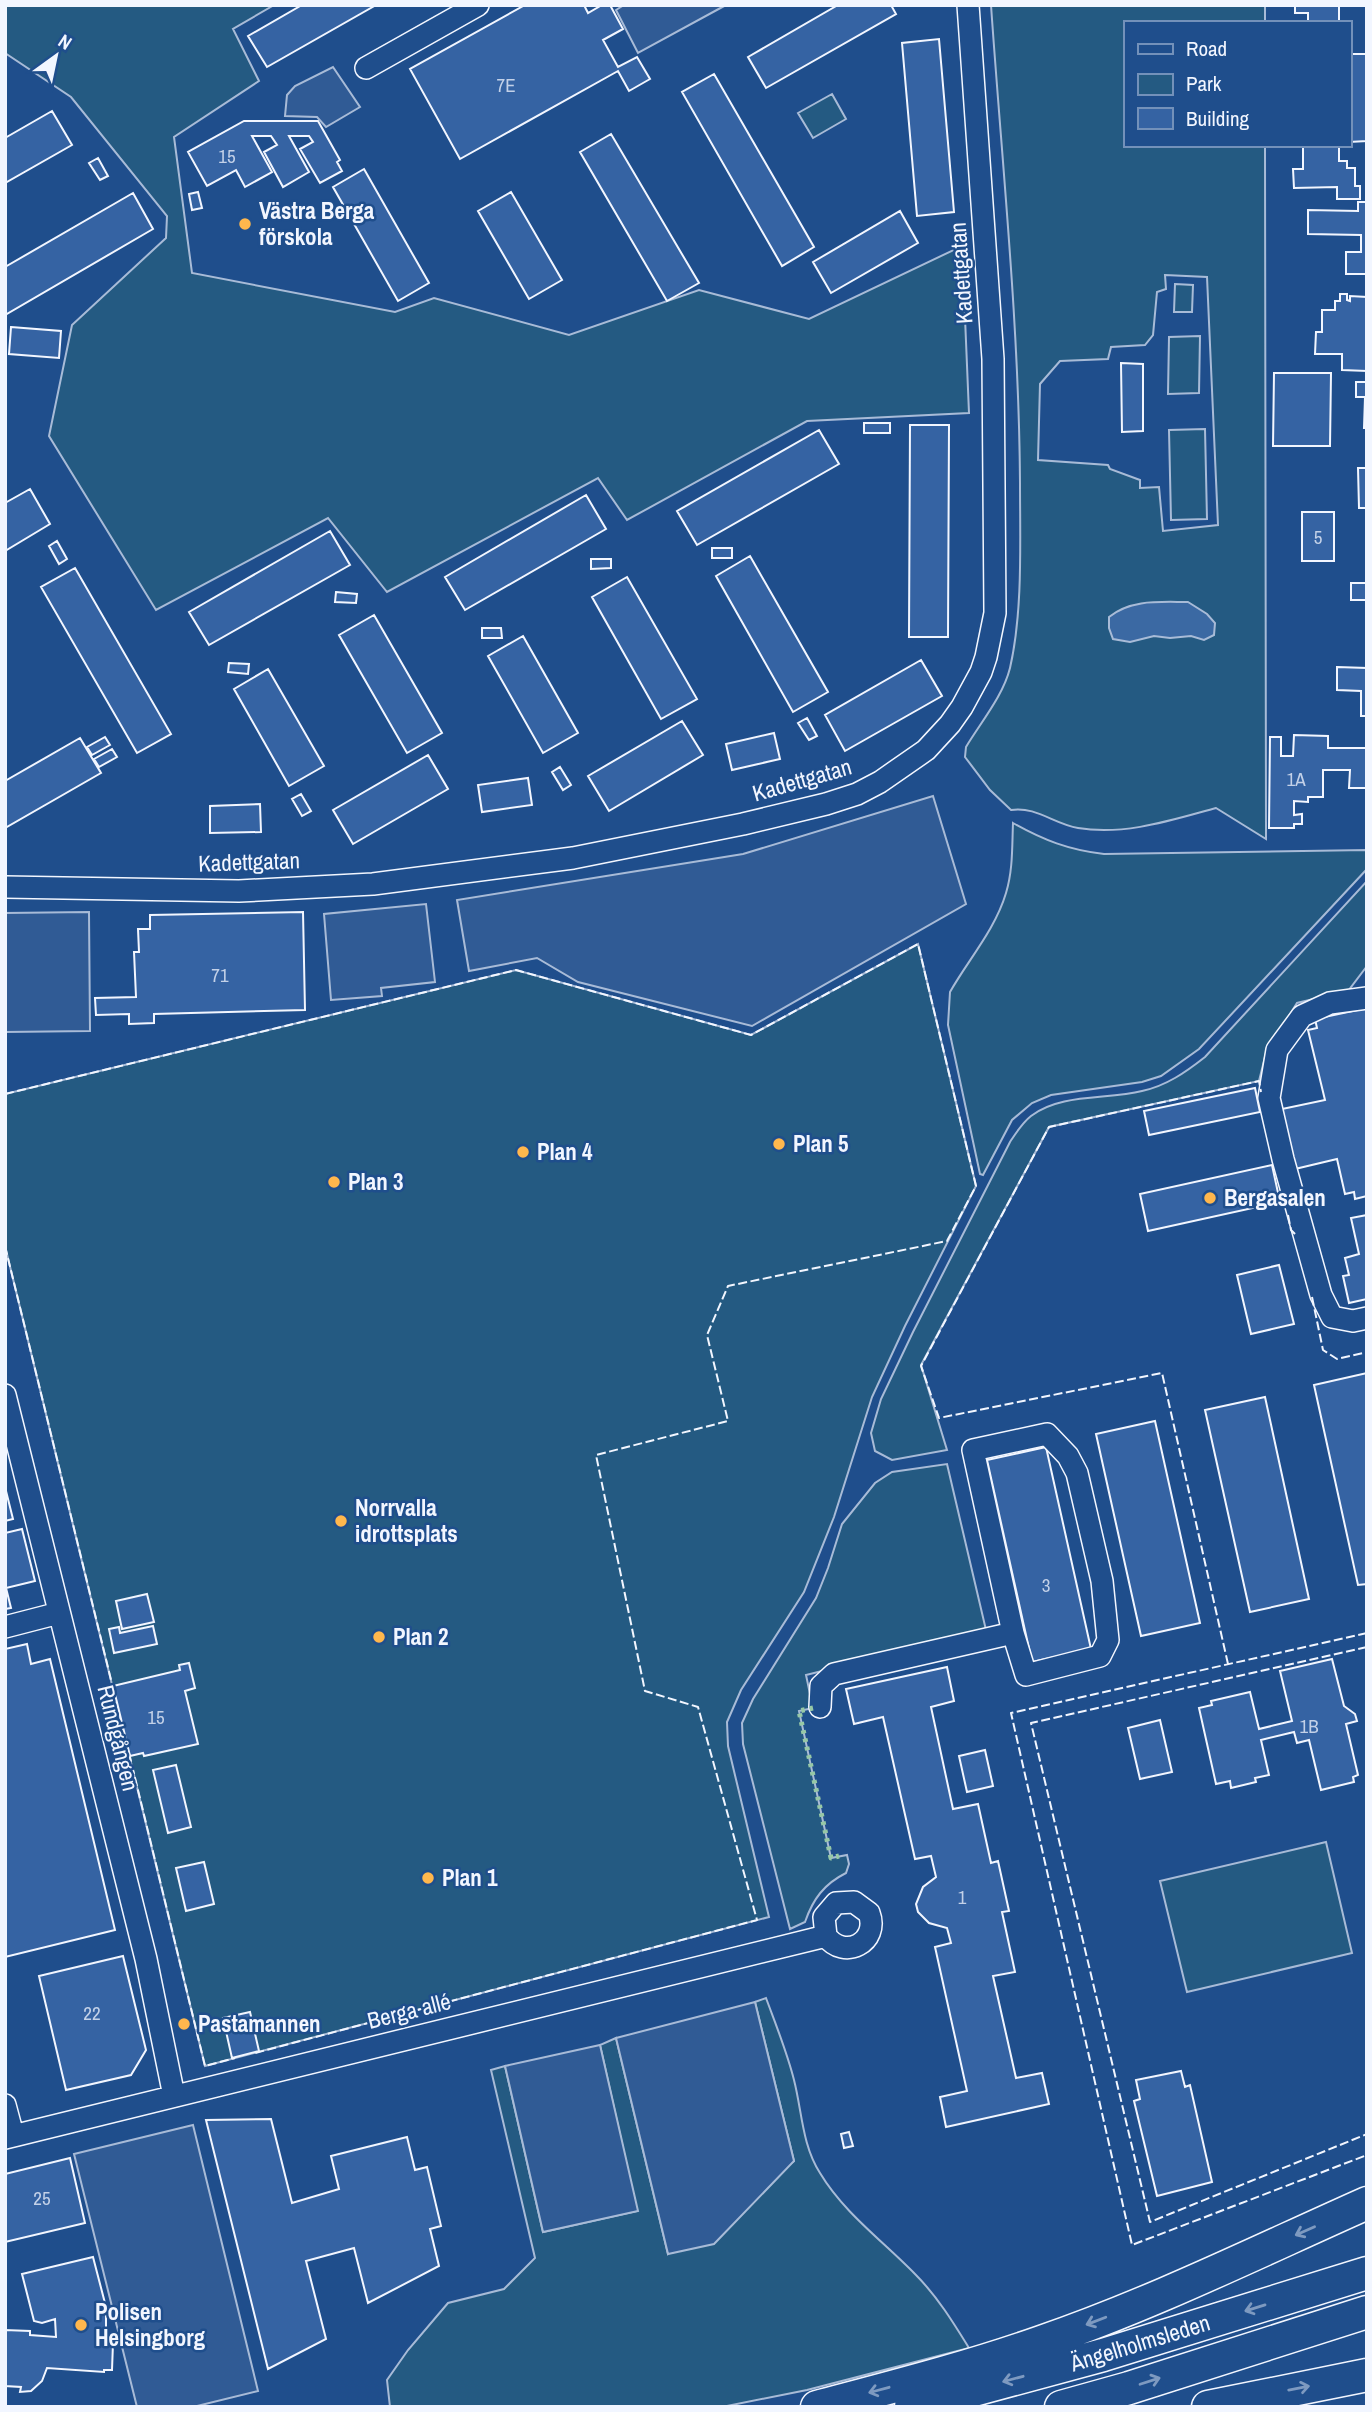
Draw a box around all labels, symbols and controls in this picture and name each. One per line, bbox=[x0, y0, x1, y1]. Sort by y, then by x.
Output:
north arrow bbox=[21, 21, 91, 91]
legend bbox=[1124, 21, 1351, 147]
text: N bbox=[53, 28, 77, 56]
text: Road bbox=[1186, 34, 1227, 63]
text: Park bbox=[1186, 69, 1222, 98]
house number: 7E bbox=[496, 72, 516, 98]
text: Building bbox=[1186, 104, 1250, 133]
house number: 15 bbox=[218, 143, 236, 169]
place label: Västra Berga förskola bbox=[259, 195, 375, 252]
marker: Västra Berga förskola bbox=[237, 216, 253, 232]
street label: Kadettgatan bbox=[941, 221, 980, 325]
house number: 5 bbox=[1314, 524, 1323, 550]
street label: Kadettgatan bbox=[749, 751, 855, 808]
house number: 1A bbox=[1286, 766, 1306, 792]
street label: Kadettgatan bbox=[198, 844, 300, 879]
house number: 71 bbox=[211, 962, 229, 988]
place label: Plan 5 bbox=[793, 1128, 849, 1159]
place label: Plan 4 bbox=[537, 1136, 593, 1167]
marker: Plan 5 bbox=[771, 1136, 787, 1152]
marker: Plan 4 bbox=[515, 1144, 531, 1160]
place label: Plan 3 bbox=[348, 1166, 404, 1197]
marker: Plan 3 bbox=[326, 1174, 342, 1190]
place label: Bergasalen bbox=[1224, 1182, 1326, 1213]
marker: Bergasalen bbox=[1202, 1190, 1218, 1206]
place label: Norrvalla idrottsplats bbox=[355, 1492, 458, 1549]
marker: Norrvalla idrottsplats bbox=[333, 1513, 349, 1529]
house number: 3 bbox=[1042, 1572, 1050, 1598]
place label: Plan 2 bbox=[393, 1621, 449, 1652]
marker: Plan 2 bbox=[371, 1629, 387, 1645]
street label: Rundgången bbox=[90, 1682, 147, 1794]
house number: 15 bbox=[147, 1704, 165, 1730]
house number: 1B bbox=[1299, 1713, 1319, 1739]
place label: Plan 1 bbox=[442, 1862, 498, 1893]
marker: Plan 1 bbox=[420, 1870, 436, 1886]
house number: 1 bbox=[958, 1884, 967, 1910]
street label: Berga allé bbox=[364, 1985, 454, 2036]
house number: 22 bbox=[83, 2000, 101, 2026]
place label: Pastamannen bbox=[198, 2008, 321, 2039]
marker: Pastamannen bbox=[176, 2016, 192, 2032]
house number: 25 bbox=[33, 2185, 51, 2211]
one-way arrow bbox=[1294, 2225, 1316, 2238]
place label: Polisen Helsingborg bbox=[95, 2296, 206, 2353]
one-way arrow bbox=[1244, 2302, 1266, 2315]
street label: Ängelholmsleden bbox=[1065, 2307, 1214, 2379]
one-way arrow bbox=[1085, 2315, 1107, 2328]
marker: Polisen Helsingborg bbox=[73, 2317, 89, 2333]
one-way arrow bbox=[1002, 2374, 1024, 2387]
one-way arrow bbox=[1139, 2374, 1161, 2387]
one-way arrow bbox=[1287, 2381, 1310, 2395]
one-way arrow bbox=[868, 2384, 891, 2397]

